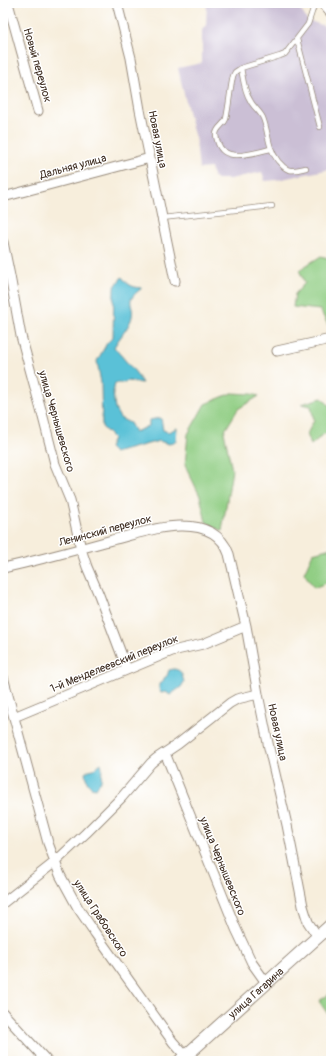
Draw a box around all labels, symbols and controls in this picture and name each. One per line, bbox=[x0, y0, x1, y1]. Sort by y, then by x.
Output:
street label: Новый переулок bbox=[21, 26, 54, 104]
street label: Новая улица bbox=[146, 109, 169, 169]
street label: Дальняя улица bbox=[38, 151, 108, 182]
street label: улица Чернышевского bbox=[36, 368, 77, 473]
street label: Ленинский переулок bbox=[56, 512, 153, 549]
street label: 1-й Менделеевский переулок bbox=[48, 632, 180, 695]
street label: Новая улица bbox=[265, 702, 290, 762]
street label: улица Чернышевского bbox=[196, 814, 248, 917]
street label: улица Грабовского bbox=[70, 876, 130, 959]
street label: улица Гагарина bbox=[225, 965, 286, 1022]

